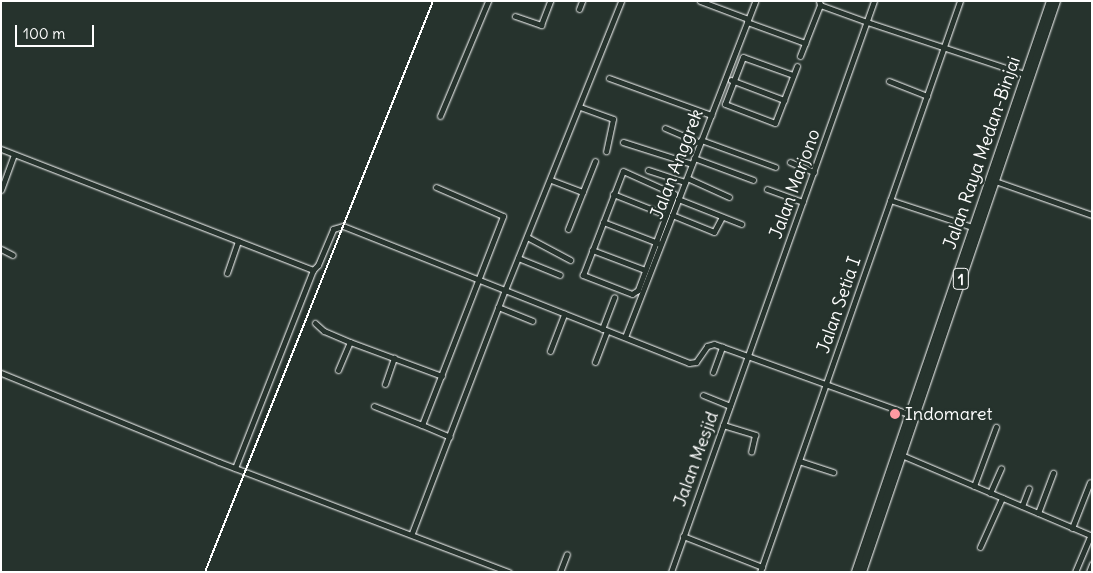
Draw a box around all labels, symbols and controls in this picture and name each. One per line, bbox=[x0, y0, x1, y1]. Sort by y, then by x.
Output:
scale bar bbox=[18, 15, 96, 47]
text: 100 m bbox=[23, 24, 65, 43]
street label: Jalan Raya Medan-Binjai bbox=[939, 54, 1025, 252]
street label: Jalan Anggrek bbox=[646, 106, 708, 222]
street label: Jalan Marjono bbox=[765, 126, 825, 242]
street label: Jalan Setia I bbox=[812, 254, 866, 356]
road number: 1 bbox=[952, 266, 970, 292]
place label: Indomaret bbox=[905, 403, 992, 425]
marker: Indomaret bbox=[889, 408, 901, 420]
street label: Jalan Mesjid bbox=[669, 409, 723, 509]

